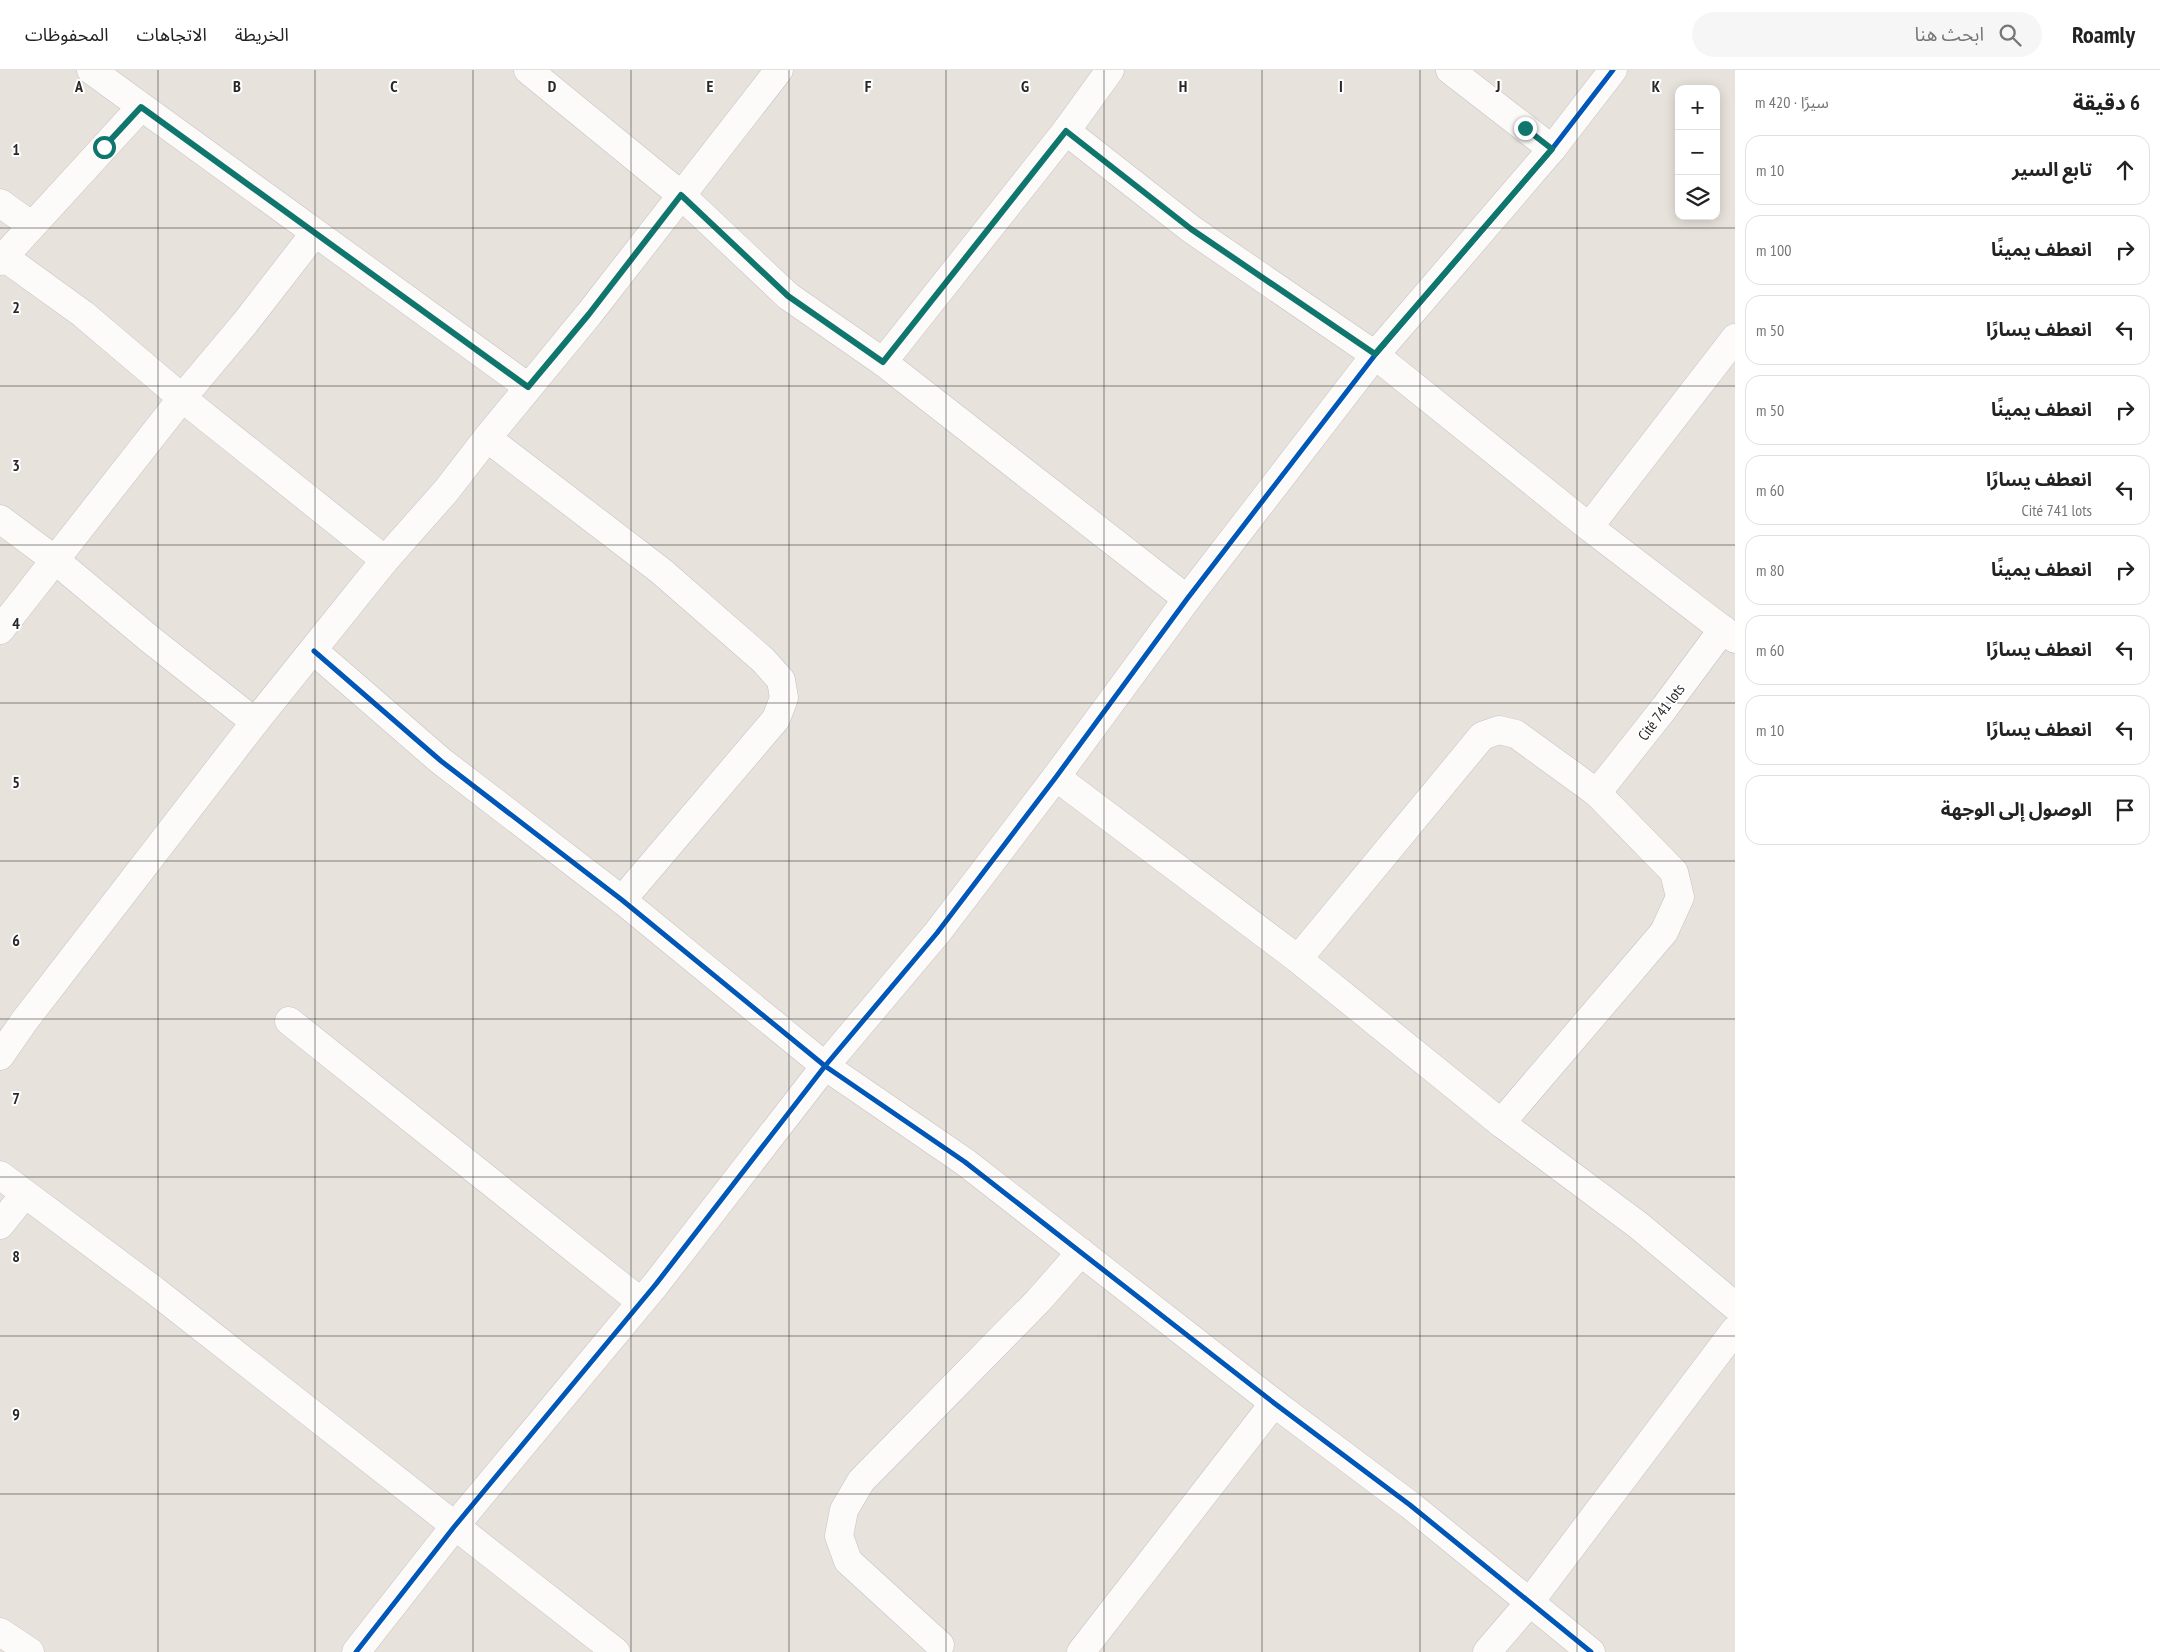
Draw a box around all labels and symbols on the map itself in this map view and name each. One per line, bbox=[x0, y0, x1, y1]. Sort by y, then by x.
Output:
text: A bbox=[74, 76, 84, 96]
text: B bbox=[233, 76, 241, 96]
text: C bbox=[390, 76, 398, 96]
text: D bbox=[548, 76, 557, 96]
text: E bbox=[707, 76, 714, 96]
text: F bbox=[865, 76, 872, 96]
text: G bbox=[1021, 76, 1029, 96]
text: H bbox=[1179, 76, 1187, 96]
text: I bbox=[1339, 76, 1343, 96]
text: J bbox=[1495, 76, 1500, 96]
text: K bbox=[1652, 76, 1661, 96]
route end bbox=[1514, 117, 1537, 140]
route start bbox=[93, 136, 116, 159]
text: 1 bbox=[12, 139, 20, 159]
text: 2 bbox=[12, 297, 20, 317]
text: 3 bbox=[12, 455, 20, 475]
text: 4 bbox=[12, 613, 20, 633]
street label: Cité 741 lots bbox=[1634, 680, 1688, 744]
text: 5 bbox=[12, 772, 20, 792]
text: 6 bbox=[12, 930, 20, 950]
text: 7 bbox=[12, 1088, 20, 1108]
text: 8 bbox=[12, 1246, 20, 1266]
text: 9 bbox=[12, 1404, 20, 1424]

